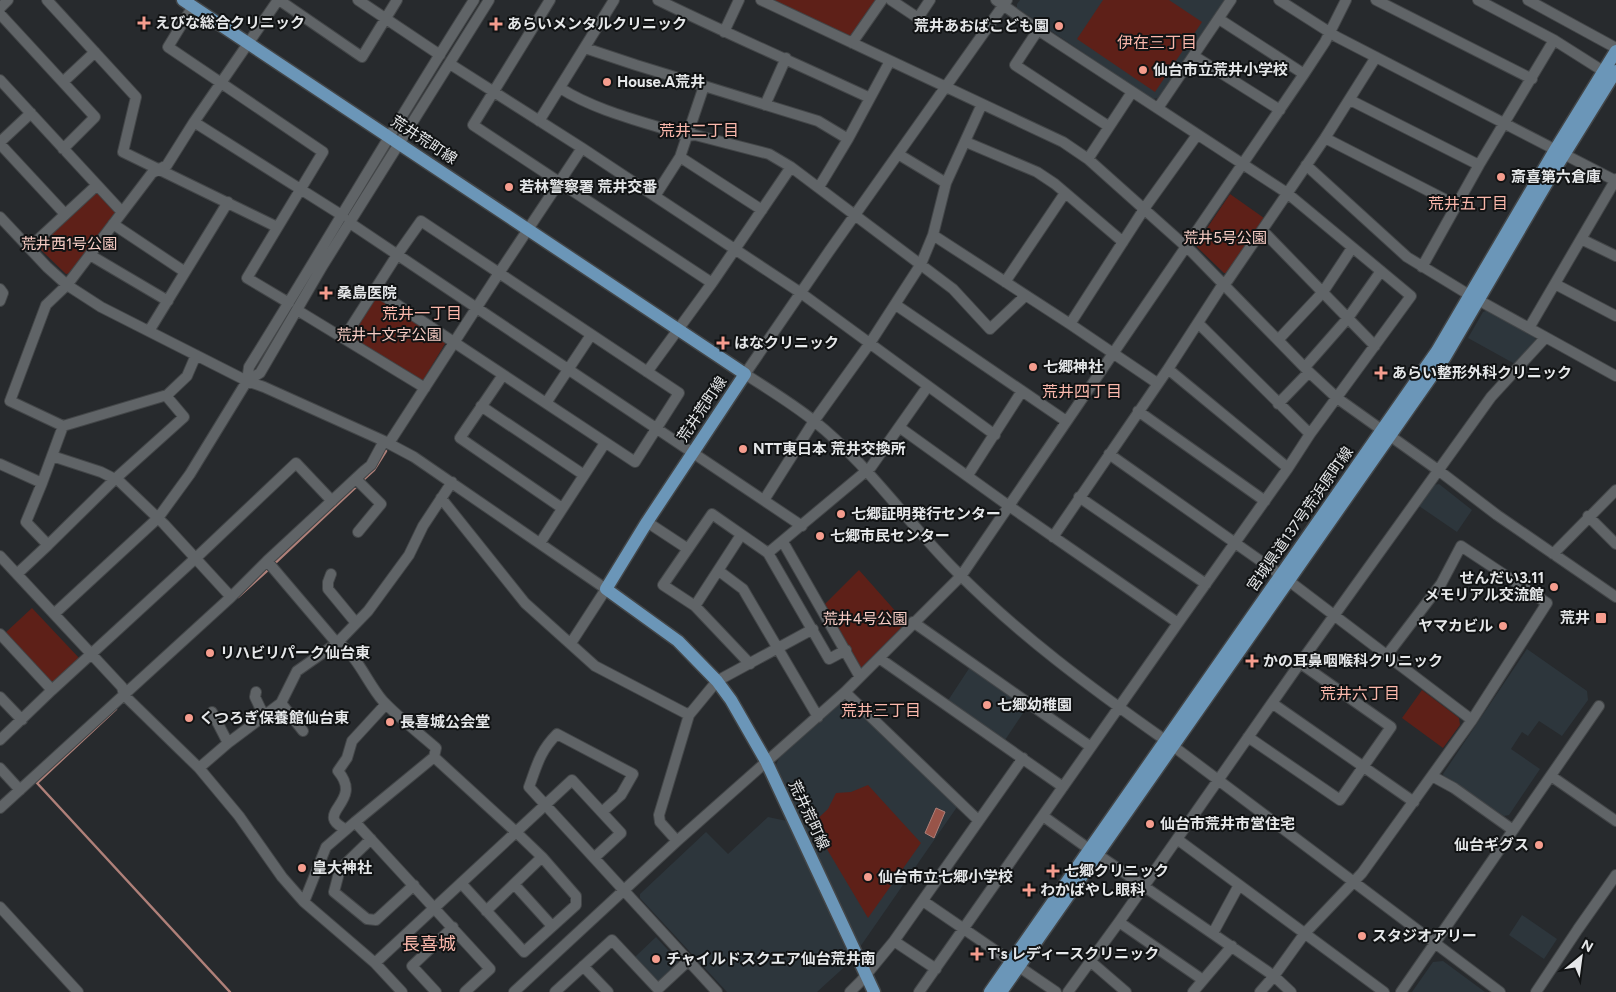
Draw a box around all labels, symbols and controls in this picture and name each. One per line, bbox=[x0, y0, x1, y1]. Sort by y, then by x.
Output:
place label: えびな総合クリニック bbox=[155, 14, 305, 32]
place label: あらいメンタルクリニック bbox=[507, 15, 687, 33]
marker: えびな総合クリニック bbox=[137, 16, 151, 30]
marker: あらいメンタルクリニック bbox=[489, 17, 503, 31]
place label: 荒井あおばこども園 bbox=[914, 17, 1049, 35]
marker: 荒井あおばこども園 bbox=[1053, 20, 1065, 32]
district label: 伊在三丁目 bbox=[1117, 33, 1197, 52]
place label: 仙台市立荒井小学校 bbox=[1153, 61, 1288, 79]
marker: 仙台市立荒井小学校 bbox=[1137, 64, 1149, 76]
place label: House.A荒井 bbox=[617, 73, 705, 91]
marker: House.A荒井 bbox=[601, 76, 613, 88]
street label: 荒井荒町線 bbox=[388, 112, 460, 168]
district label: 荒井二丁目 bbox=[659, 121, 739, 140]
place label: 斎喜第六倉庫 bbox=[1511, 168, 1601, 186]
marker: 斎喜第六倉庫 bbox=[1495, 171, 1507, 183]
place label: 若林警察署 荒井交番 bbox=[519, 178, 658, 196]
marker: 若林警察署 荒井交番 bbox=[503, 181, 515, 193]
district label: 荒井五丁目 bbox=[1428, 194, 1508, 213]
park label: 荒井5号公園 bbox=[1183, 229, 1267, 247]
park label: 荒井西1号公園 bbox=[21, 235, 117, 253]
place label: 桑島医院 bbox=[337, 284, 397, 302]
marker: 桑島医院 bbox=[319, 286, 333, 300]
district label: 荒井一丁目 bbox=[382, 304, 462, 323]
park label: 荒井十文字公園 bbox=[336, 326, 442, 344]
place label: はなクリニック bbox=[734, 334, 839, 352]
marker: はなクリニック bbox=[716, 336, 730, 350]
place label: 七郷神社 bbox=[1043, 358, 1103, 376]
marker: 七郷神社 bbox=[1027, 361, 1039, 373]
place label: あらい整形外科クリニック bbox=[1392, 364, 1572, 382]
marker: あらい整形外科クリニック bbox=[1374, 366, 1388, 380]
street label: 荒井荒町線 bbox=[674, 373, 730, 445]
district label: 荒井四丁目 bbox=[1042, 382, 1122, 401]
place label: NTT東日本 荒井交換所 bbox=[753, 440, 906, 458]
marker: NTT東日本 荒井交換所 bbox=[737, 443, 749, 455]
street label: 宮城県道137号荒浜原町線 bbox=[1243, 443, 1357, 595]
place label: 七郷証明発行センター bbox=[851, 505, 1001, 523]
marker: 七郷証明発行センター bbox=[835, 508, 847, 520]
place label: 七郷市民センター bbox=[830, 527, 950, 545]
marker: 七郷市民センター bbox=[814, 530, 826, 542]
place label: せんだい3.11 メモリアル交流館 bbox=[1424, 569, 1544, 604]
marker: せんだい3.11 メモリアル交流館 bbox=[1548, 581, 1560, 593]
place label: 荒井 bbox=[1560, 609, 1590, 627]
park label: 荒井4号公園 bbox=[823, 610, 907, 628]
marker: 荒井 bbox=[1594, 611, 1608, 625]
place label: ヤマカビル bbox=[1418, 617, 1493, 635]
marker: ヤマカビル bbox=[1497, 620, 1509, 632]
place label: リハビリパーク仙台東 bbox=[220, 644, 370, 662]
marker: リハビリパーク仙台東 bbox=[204, 647, 216, 659]
place label: かの耳鼻咽喉科クリニック bbox=[1263, 652, 1443, 670]
marker: かの耳鼻咽喉科クリニック bbox=[1245, 654, 1259, 668]
district label: 荒井六丁目 bbox=[1320, 684, 1400, 703]
place label: 七郷幼稚園 bbox=[997, 696, 1072, 714]
marker: 七郷幼稚園 bbox=[981, 699, 993, 711]
district label: 荒井三丁目 bbox=[841, 701, 921, 720]
place label: くつろぎ保養館仙台東 bbox=[199, 709, 349, 727]
marker: くつろぎ保養館仙台東 bbox=[183, 712, 195, 724]
place label: 長喜城公会堂 bbox=[400, 713, 490, 731]
marker: 長喜城公会堂 bbox=[384, 716, 396, 728]
street label: 荒井荒町線 bbox=[785, 777, 833, 853]
place label: 仙台市荒井市営住宅 bbox=[1160, 815, 1295, 833]
marker: 仙台市荒井市営住宅 bbox=[1144, 818, 1156, 830]
place label: 仙台ギグス bbox=[1454, 836, 1529, 854]
marker: 仙台ギグス bbox=[1533, 839, 1545, 851]
place label: 皇大神社 bbox=[312, 859, 372, 877]
marker: 皇大神社 bbox=[296, 862, 308, 874]
place label: 七郷クリニック bbox=[1064, 862, 1169, 880]
marker: 七郷クリニック bbox=[1046, 864, 1060, 878]
place label: 仙台市立七郷小学校 bbox=[878, 868, 1013, 886]
marker: 仙台市立七郷小学校 bbox=[862, 871, 874, 883]
place label: わかばやし眼科 bbox=[1040, 881, 1145, 899]
marker: わかばやし眼科 bbox=[1022, 883, 1036, 897]
place label: スタジオアリー bbox=[1372, 927, 1477, 945]
marker: スタジオアリー bbox=[1356, 930, 1368, 942]
north arrow bbox=[1556, 932, 1606, 982]
district label: 長喜城 bbox=[402, 933, 456, 955]
text: N bbox=[1578, 936, 1596, 956]
place label: T's レディースクリニック bbox=[988, 945, 1159, 963]
marker: T's レディースクリニック bbox=[970, 947, 984, 961]
place label: チャイルドスクエア仙台荒井南 bbox=[666, 950, 876, 968]
marker: チャイルドスクエア仙台荒井南 bbox=[650, 953, 662, 965]

